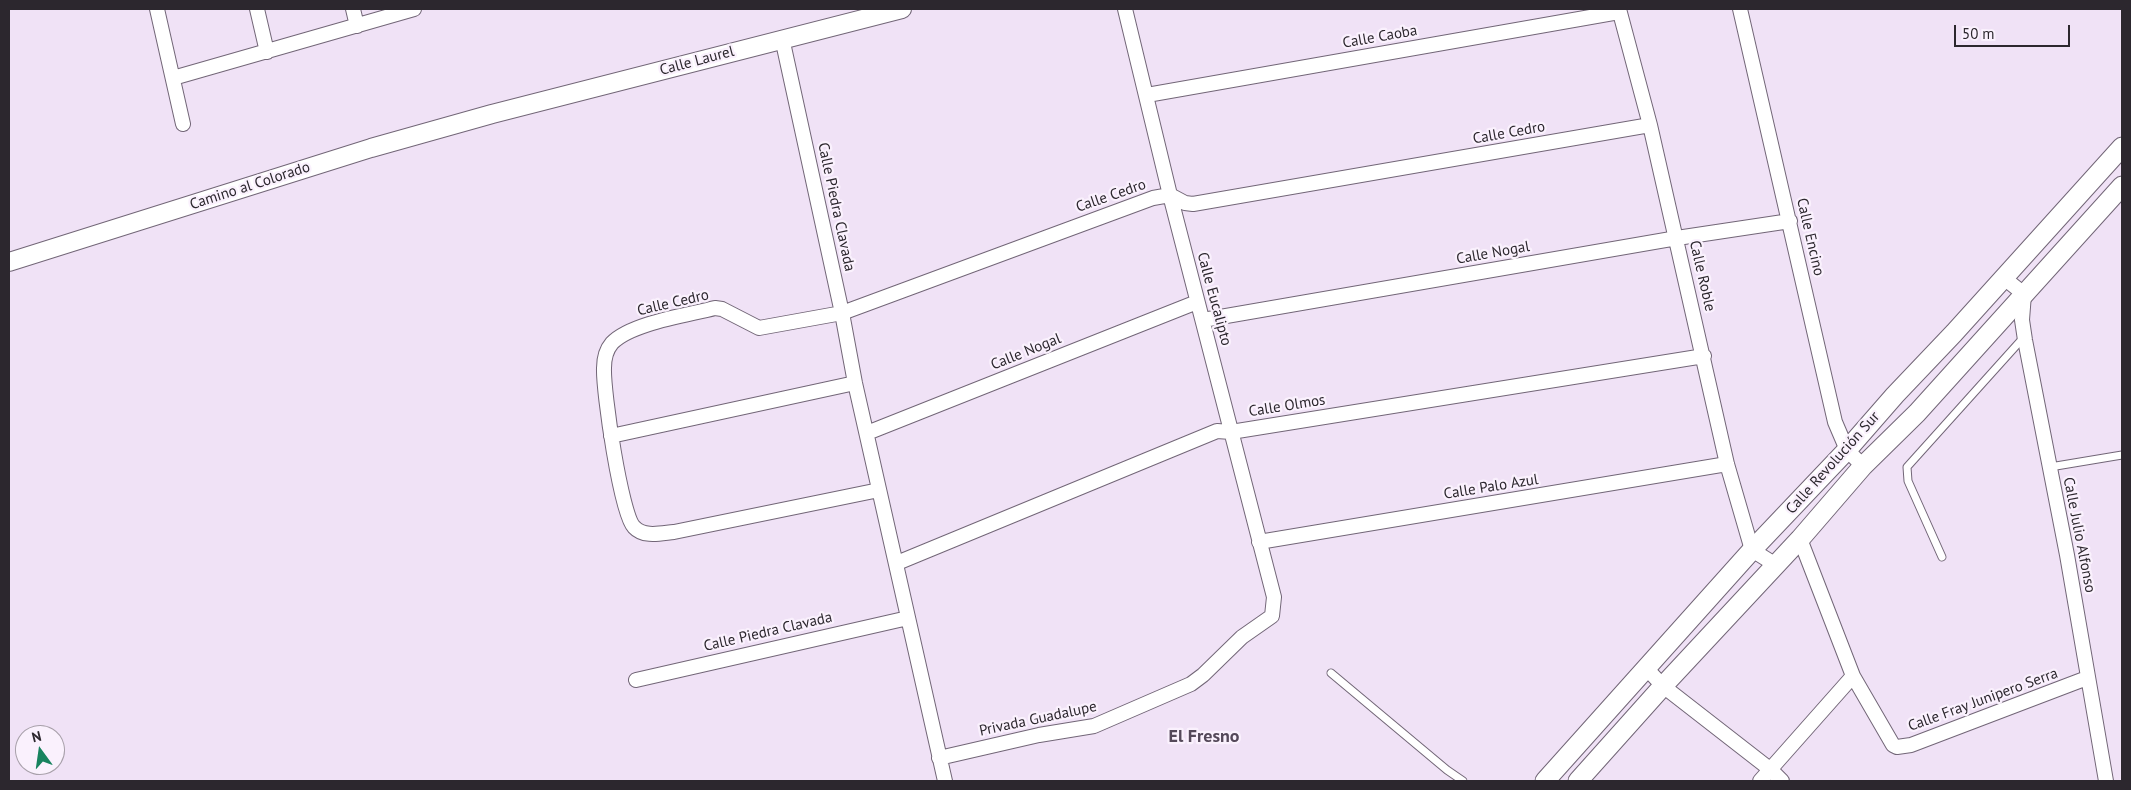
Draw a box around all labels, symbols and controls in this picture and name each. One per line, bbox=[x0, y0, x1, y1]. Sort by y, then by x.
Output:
scale bar bbox=[1956, 15, 2072, 47]
street label: Calle Caoba bbox=[1341, 22, 1419, 52]
text: 50 m bbox=[1962, 24, 1995, 43]
street label: Calle Laurel bbox=[658, 42, 736, 80]
street label: Calle Cedro bbox=[1471, 118, 1547, 148]
street label: Calle Piedra Clavada bbox=[814, 141, 858, 273]
street label: Camino al Colorado bbox=[188, 158, 312, 214]
street label: Calle Cedro bbox=[1074, 176, 1148, 216]
street label: Calle Encino bbox=[1792, 196, 1828, 278]
street label: Calle Nogal bbox=[1455, 238, 1531, 268]
street label: Calle Roble bbox=[1685, 239, 1719, 313]
street label: Calle Eucalipto bbox=[1193, 250, 1235, 348]
street label: Calle Cedro bbox=[635, 286, 711, 320]
street label: Calle Nogal bbox=[988, 330, 1064, 374]
street label: Calle Olmos bbox=[1247, 391, 1327, 421]
street label: Calle Revolución Sur bbox=[1782, 408, 1884, 518]
street label: Calle Palo Azul bbox=[1442, 471, 1540, 503]
street label: Calle Julio Alfonso bbox=[2059, 476, 2099, 594]
street label: Calle Piedra Clavada bbox=[702, 608, 834, 656]
street label: Calle Fray Junipero Serra bbox=[1906, 664, 2060, 736]
street label: Privada Guadalupe bbox=[978, 698, 1098, 740]
north arrow bbox=[15, 725, 65, 775]
district label: El Fresno bbox=[1169, 726, 1239, 748]
text: N bbox=[30, 727, 43, 746]

